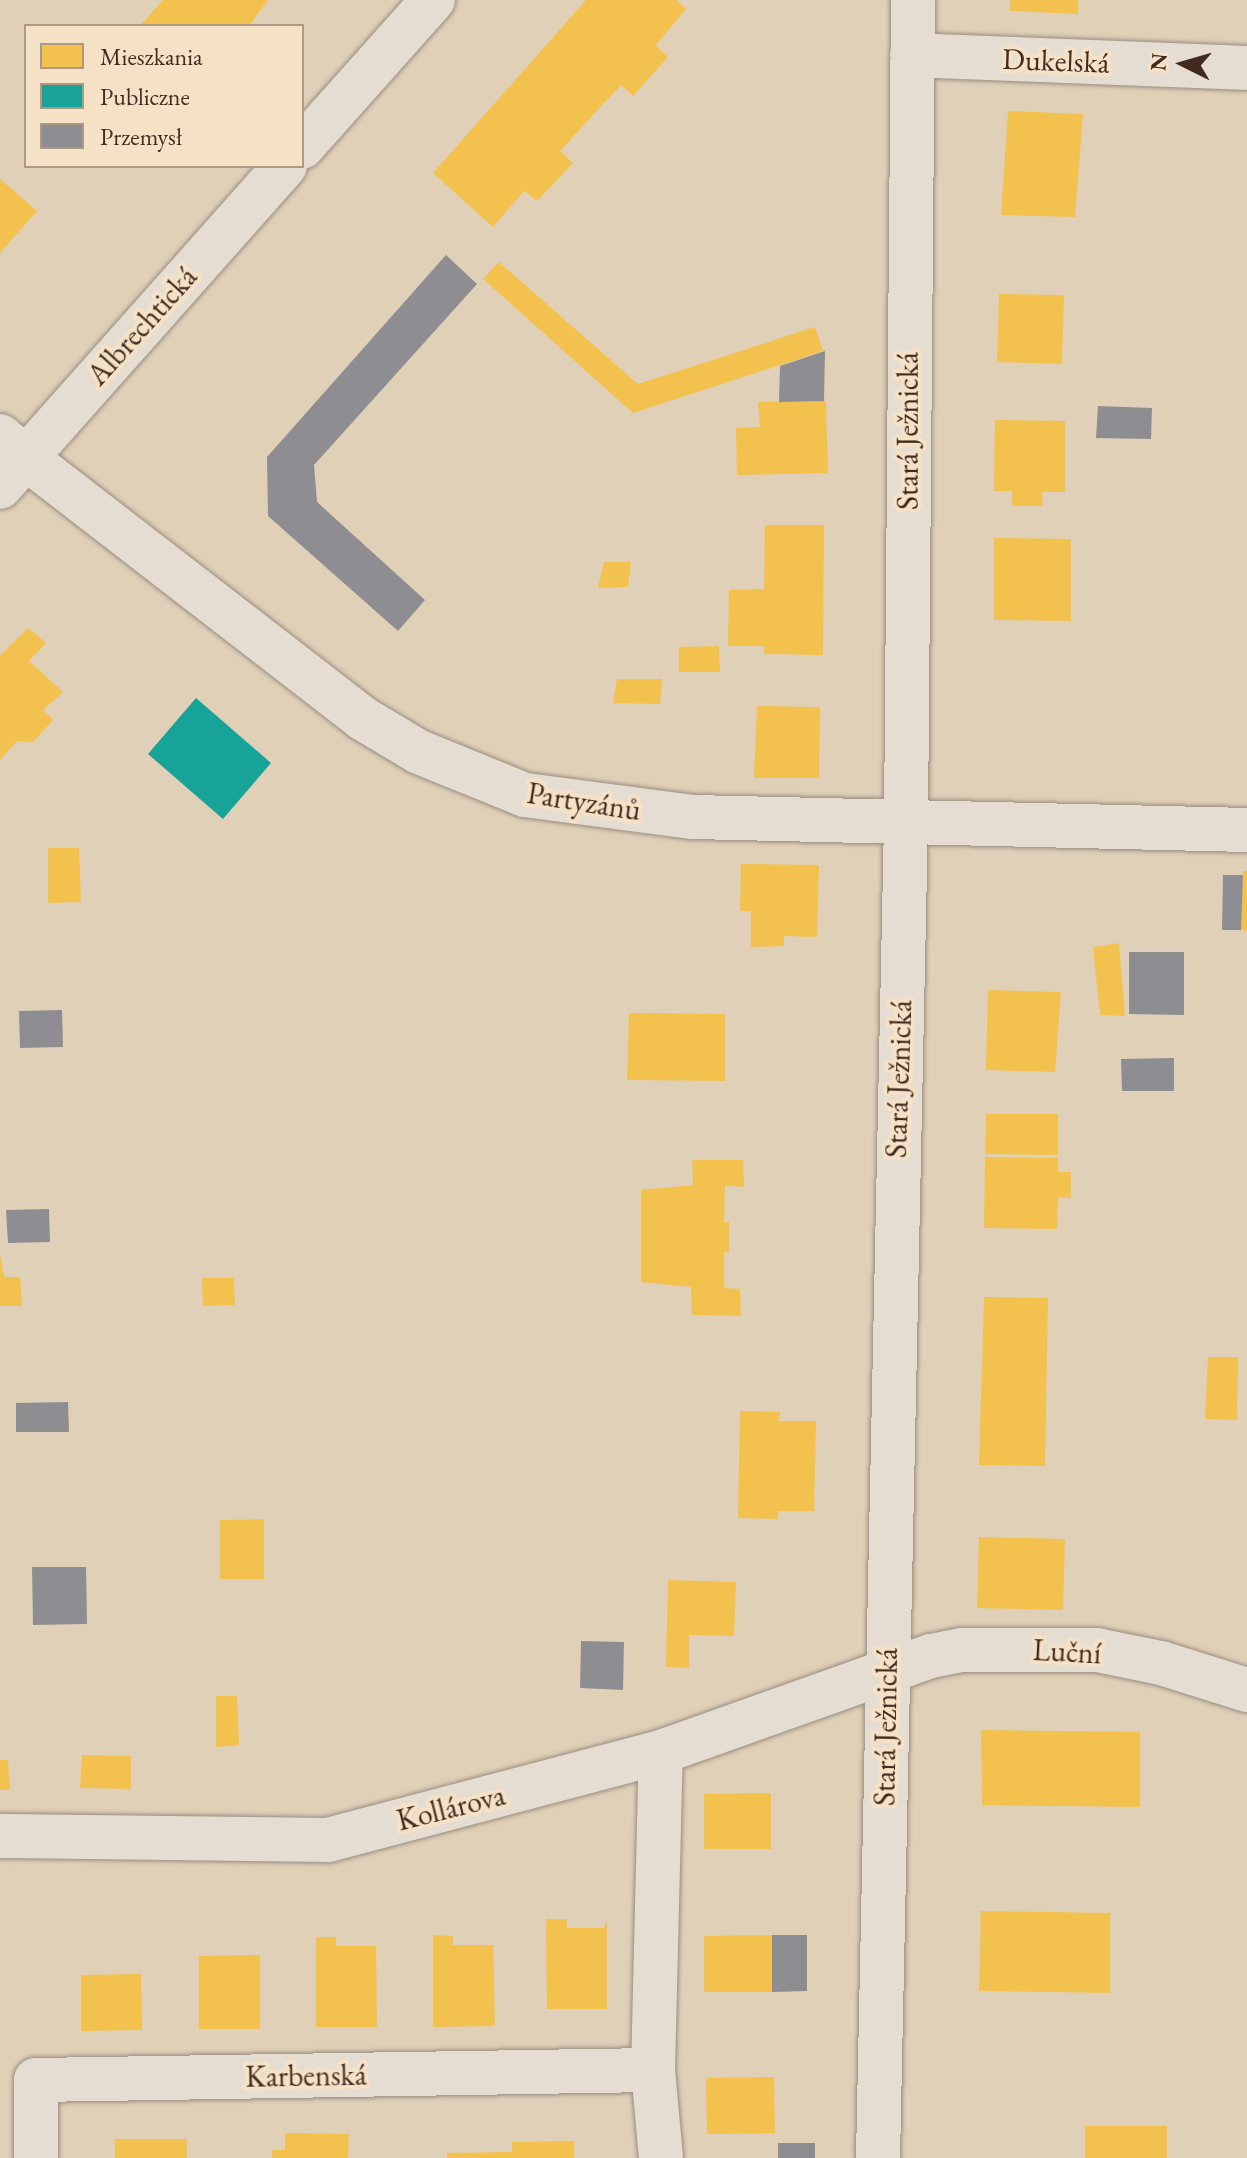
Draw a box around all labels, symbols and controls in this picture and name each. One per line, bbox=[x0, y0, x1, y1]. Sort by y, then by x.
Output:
legend bbox=[24, 24, 304, 168]
north arrow bbox=[1143, 24, 1223, 104]
text: Mieszkania bbox=[100, 41, 203, 72]
street label: Dukelská bbox=[1002, 41, 1110, 81]
text: N bbox=[1143, 52, 1174, 72]
text: Publiczne bbox=[100, 81, 190, 112]
text: Przemysł bbox=[100, 121, 182, 152]
street label: Albrechtická bbox=[79, 259, 205, 393]
street label: Stará Ježnická bbox=[890, 352, 926, 510]
street label: Partyzánů bbox=[525, 775, 643, 829]
street label: Stará Ježnická bbox=[878, 999, 920, 1159]
street label: Luční bbox=[1032, 1632, 1102, 1672]
street label: Stará Ježnická bbox=[867, 1648, 905, 1806]
street label: Kollárova bbox=[393, 1777, 509, 1839]
street label: Karbenská bbox=[245, 2057, 367, 2095]

